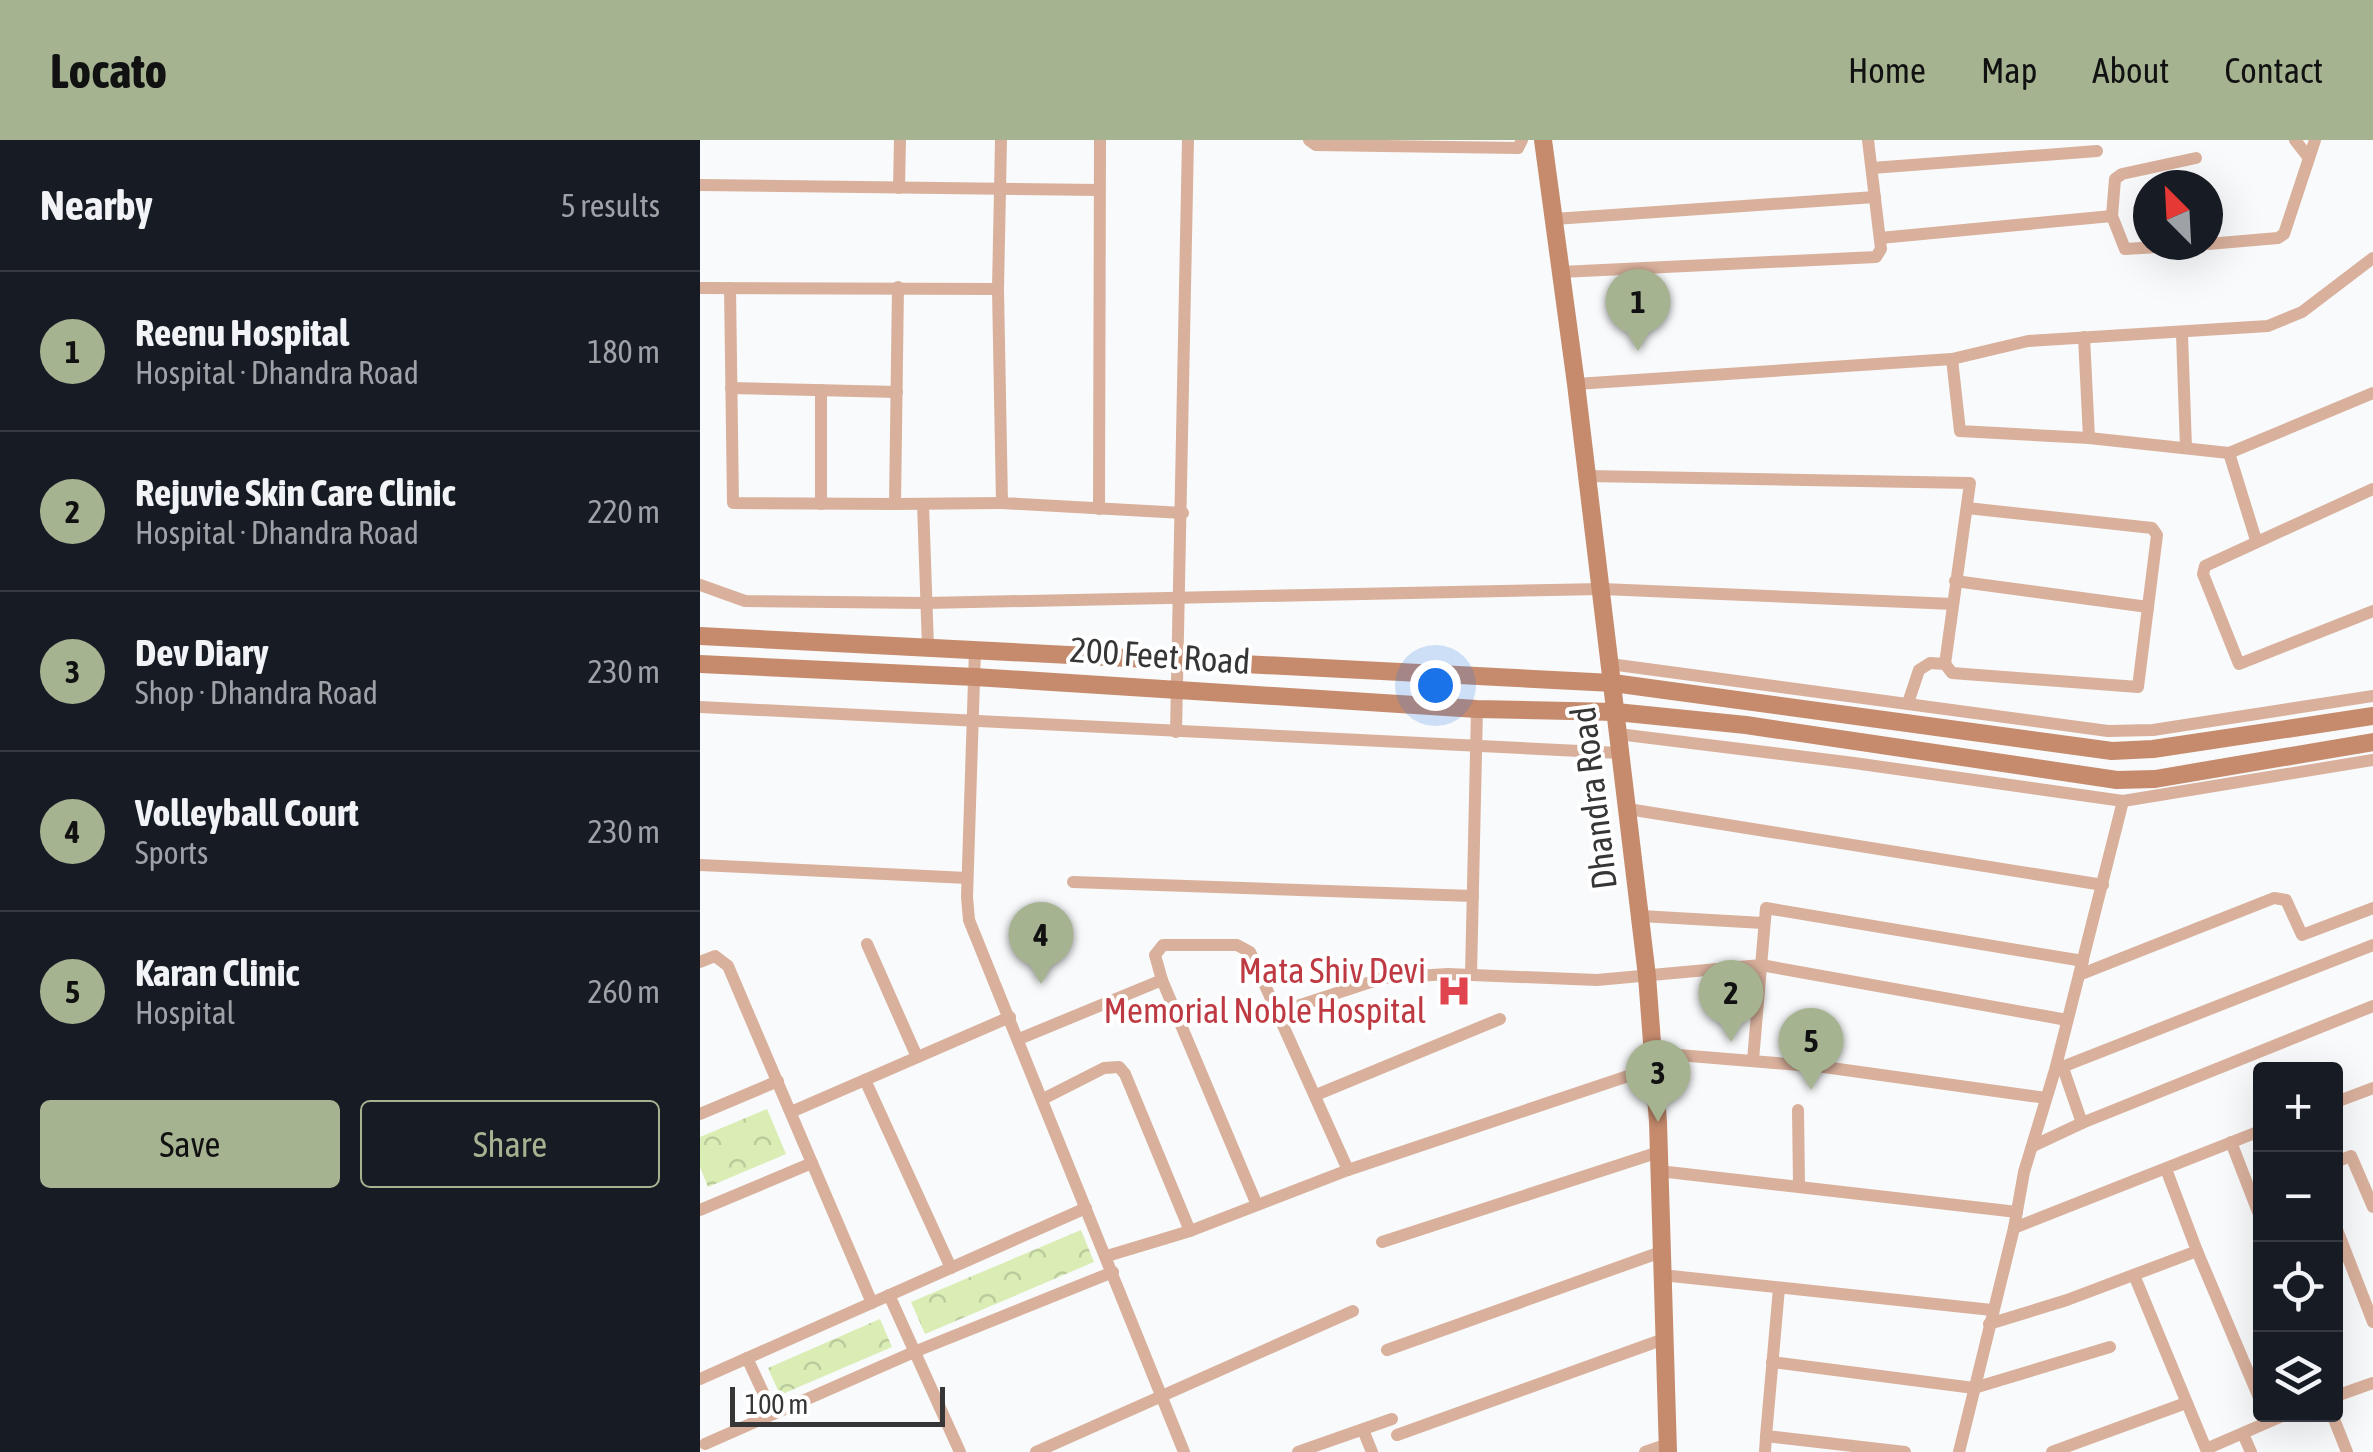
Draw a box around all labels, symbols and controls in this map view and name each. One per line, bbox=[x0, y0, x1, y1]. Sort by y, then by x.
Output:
text: Locato bbox=[50, 43, 167, 98]
text: Home bbox=[1848, 50, 1926, 90]
text: Map bbox=[1981, 50, 2037, 90]
text: About bbox=[2092, 50, 2169, 90]
text: Contact bbox=[2224, 50, 2323, 90]
north arrow bbox=[2133, 170, 2223, 260]
text: Nearby bbox=[40, 181, 153, 229]
text: 5 results bbox=[561, 187, 660, 224]
pin: 1 bbox=[1606, 268, 1670, 351]
text: Reenu Hospital bbox=[135, 311, 349, 354]
text: 1 bbox=[65, 333, 80, 370]
text: 180 m bbox=[587, 333, 660, 370]
text: Hospital · Dhandra Road bbox=[135, 354, 419, 391]
text: Rejuvie Skin Care Clinic bbox=[135, 471, 456, 514]
text: 2 bbox=[65, 493, 80, 530]
text: 220 m bbox=[587, 493, 660, 530]
text: Hospital · Dhandra Road bbox=[135, 514, 419, 551]
street label: 200 Feet Road bbox=[1068, 629, 1252, 681]
text: Dev Diary bbox=[135, 631, 269, 674]
text: 3 bbox=[65, 653, 80, 690]
text: 230 m bbox=[587, 653, 660, 690]
your location bbox=[1410, 660, 1461, 711]
text: Shop · Dhandra Road bbox=[135, 674, 378, 711]
street label: Dhandra Road bbox=[1562, 704, 1624, 892]
text: Volleyball Court bbox=[135, 791, 359, 834]
text: 4 bbox=[65, 813, 80, 850]
text: 230 m bbox=[587, 813, 660, 850]
text: Sports bbox=[135, 834, 208, 871]
pin: 4 bbox=[1008, 902, 1074, 984]
place label: Mata Shiv Devi Memorial Noble Hospital bbox=[1104, 950, 1426, 1030]
text: Karan Clinic bbox=[135, 951, 299, 994]
pin: 2 bbox=[1698, 960, 1764, 1042]
hospital icon: Mata Shiv Devi Memorial Noble Hospital bbox=[1435, 972, 1473, 1010]
text: 5 bbox=[65, 973, 80, 1010]
text: 260 m bbox=[587, 973, 660, 1010]
text: Hospital bbox=[135, 994, 235, 1031]
pin: 5 bbox=[1778, 1008, 1844, 1090]
pin: 3 bbox=[1626, 1040, 1690, 1122]
map controls bbox=[2253, 1062, 2343, 1422]
button: + bbox=[2253, 1062, 2343, 1152]
button: Save bbox=[40, 1100, 340, 1188]
button: Share bbox=[360, 1100, 660, 1188]
button: − bbox=[2253, 1152, 2343, 1242]
button: locate bbox=[2253, 1242, 2343, 1332]
button: layers bbox=[2253, 1332, 2343, 1422]
scale bar bbox=[730, 1382, 945, 1426]
text: 100 m bbox=[745, 1388, 808, 1420]

